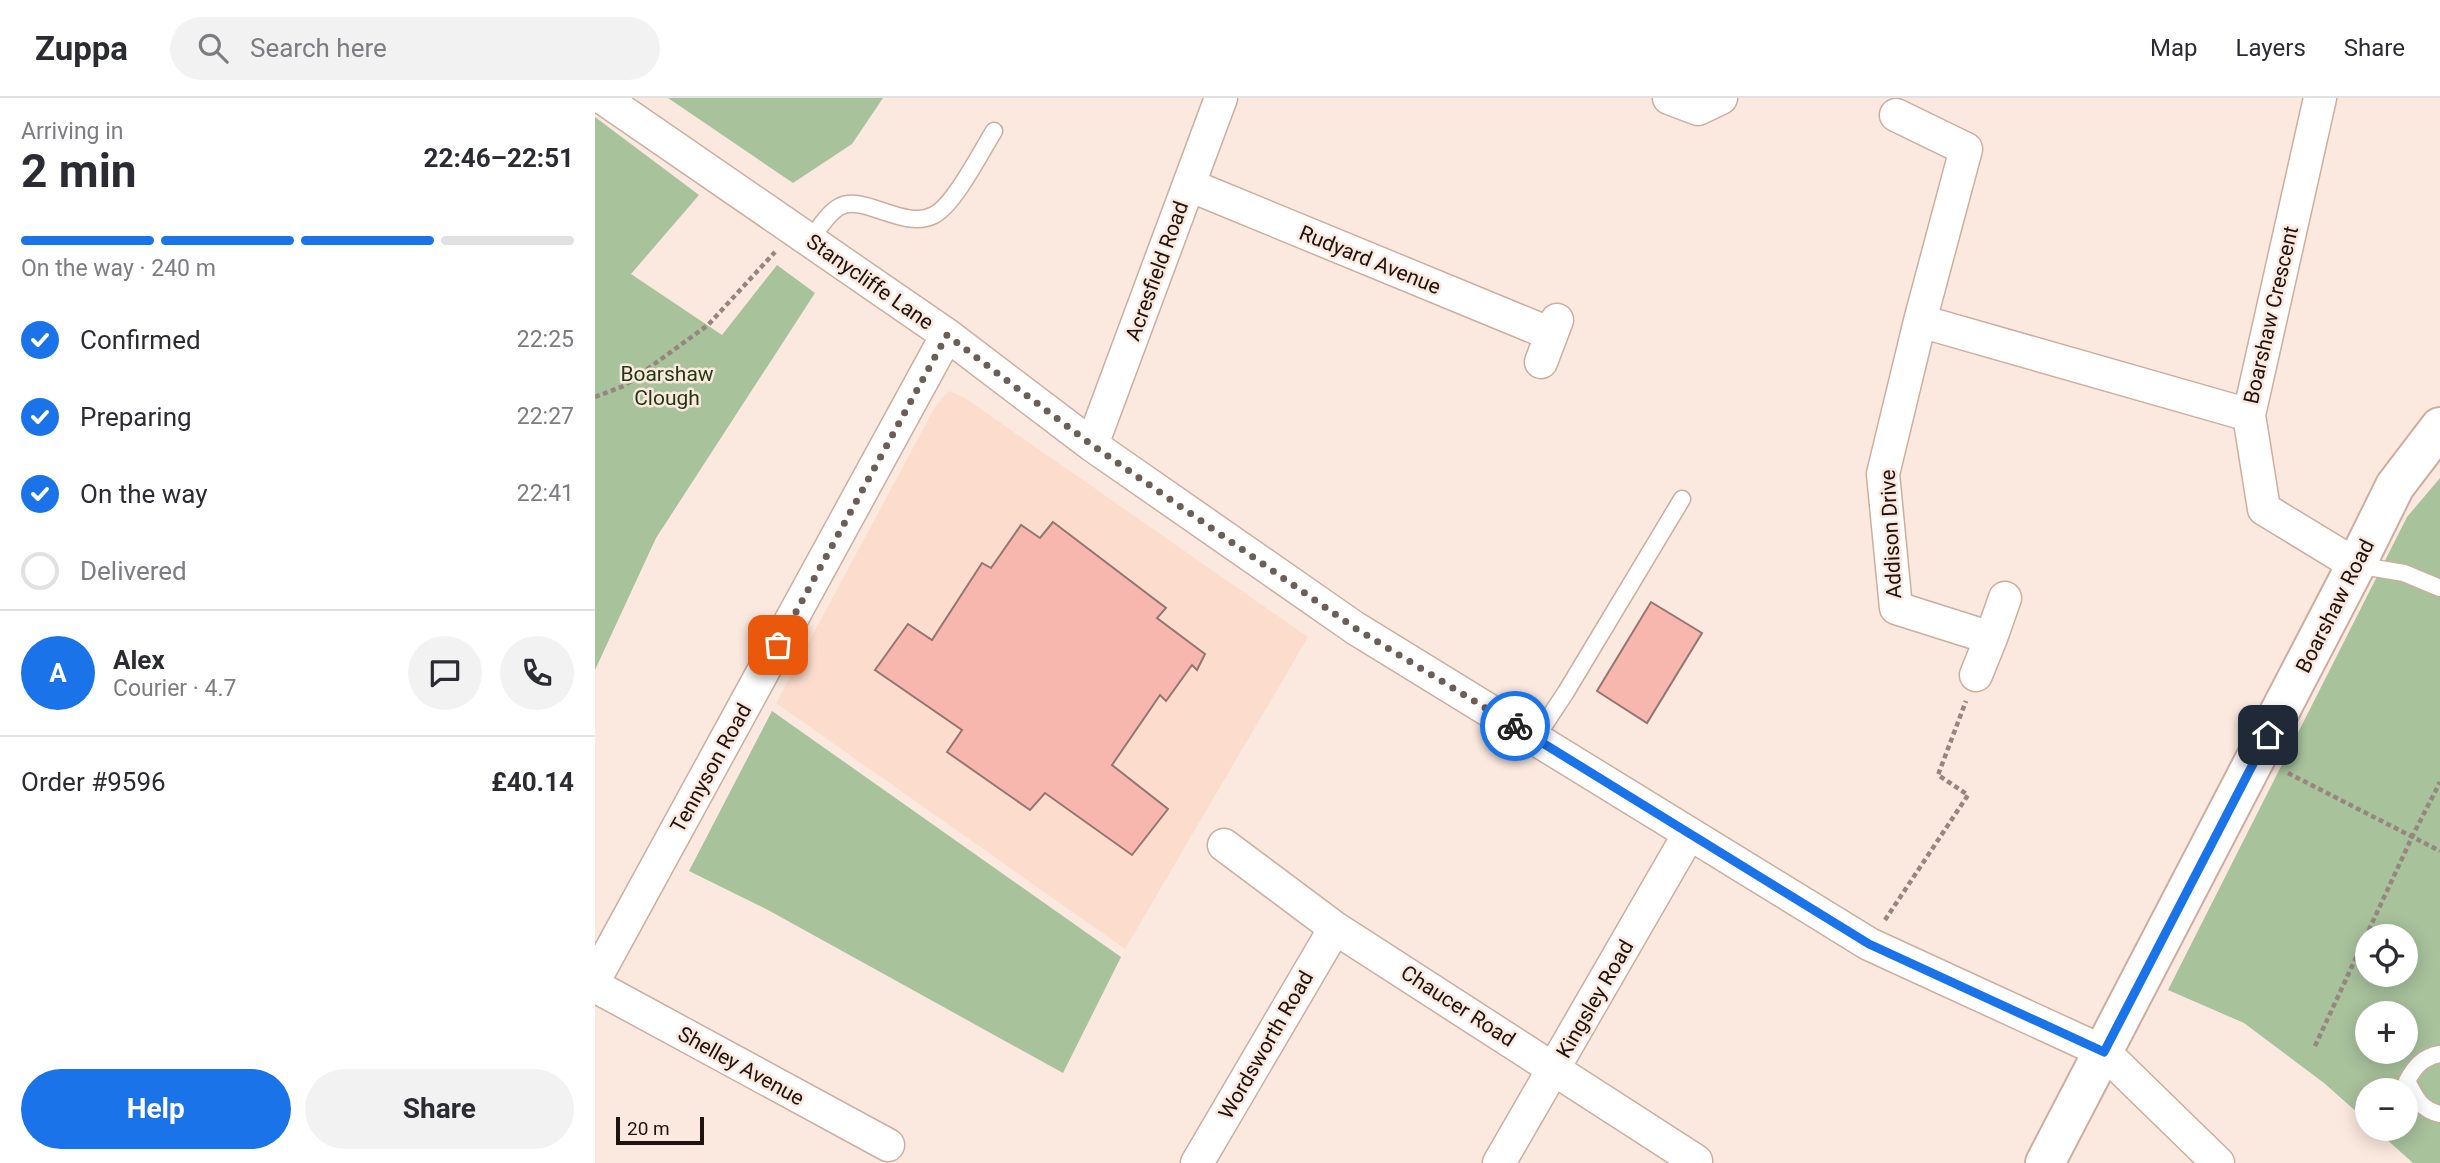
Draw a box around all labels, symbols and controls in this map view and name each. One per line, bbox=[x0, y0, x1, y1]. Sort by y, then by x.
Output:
search box bbox=[170, 17, 660, 80]
text: Zuppa bbox=[35, 29, 128, 68]
icon: search bbox=[194, 29, 232, 67]
text: Search here bbox=[250, 33, 387, 63]
text: Map bbox=[2150, 34, 2198, 62]
text: Layers bbox=[2236, 34, 2306, 62]
text: Share bbox=[2344, 34, 2405, 62]
text: Arriving in bbox=[21, 118, 124, 145]
text: 22:46–22:51 bbox=[424, 143, 574, 173]
text: 2 min bbox=[21, 144, 137, 198]
street label: Acresfield Road bbox=[1121, 198, 1193, 344]
street label: Rudyard Avenue bbox=[1296, 221, 1444, 299]
street label: Boarshaw Crescent bbox=[2239, 224, 2303, 406]
street label: Stanycliffe Lane bbox=[802, 229, 938, 335]
text: On the way · 240 m bbox=[21, 255, 216, 282]
icon: check bbox=[21, 321, 59, 359]
text: Confirmed bbox=[80, 325, 201, 355]
text: 22:25 bbox=[517, 326, 574, 353]
park label: Boarshaw Clough bbox=[620, 362, 714, 410]
icon: check bbox=[21, 398, 59, 436]
text: Preparing bbox=[80, 402, 192, 432]
text: 22:27 bbox=[517, 403, 574, 430]
street label: Addison Drive bbox=[1876, 469, 1906, 599]
icon: check bbox=[21, 475, 59, 513]
text: On the way bbox=[80, 479, 208, 509]
text: 22:41 bbox=[517, 480, 574, 507]
street label: Boarshaw Road bbox=[2291, 535, 2379, 677]
text: Delivered bbox=[80, 556, 187, 586]
pin bbox=[748, 615, 808, 675]
icon: bag bbox=[759, 626, 797, 664]
button: chat bbox=[408, 636, 482, 710]
button: phone bbox=[500, 636, 574, 710]
text: Alex bbox=[113, 645, 165, 675]
text: A bbox=[49, 658, 67, 688]
text: Courier · 4.7 bbox=[113, 675, 236, 702]
courier bbox=[1480, 691, 1550, 761]
street label: Tennyson Road bbox=[666, 699, 756, 837]
pin bbox=[2238, 705, 2298, 765]
icon: bike bbox=[1496, 707, 1534, 745]
icon: home bbox=[2249, 716, 2287, 754]
text: Order #9596 bbox=[21, 767, 166, 797]
text: £40.14 bbox=[491, 767, 574, 797]
map controls bbox=[2355, 924, 2418, 1141]
button: locate bbox=[2355, 924, 2418, 987]
street label: Kingsley Road bbox=[1552, 936, 1638, 1062]
street label: Chaucer Road bbox=[1397, 960, 1519, 1052]
street label: Wordsworth Road bbox=[1214, 967, 1318, 1123]
button: + bbox=[2355, 1001, 2418, 1064]
street label: Shelley Avenue bbox=[674, 1022, 808, 1110]
button: Help bbox=[21, 1069, 291, 1149]
button: Share bbox=[305, 1069, 574, 1149]
button: − bbox=[2355, 1078, 2418, 1141]
scale bar bbox=[616, 1114, 703, 1146]
text: 20 m bbox=[627, 1117, 670, 1140]

